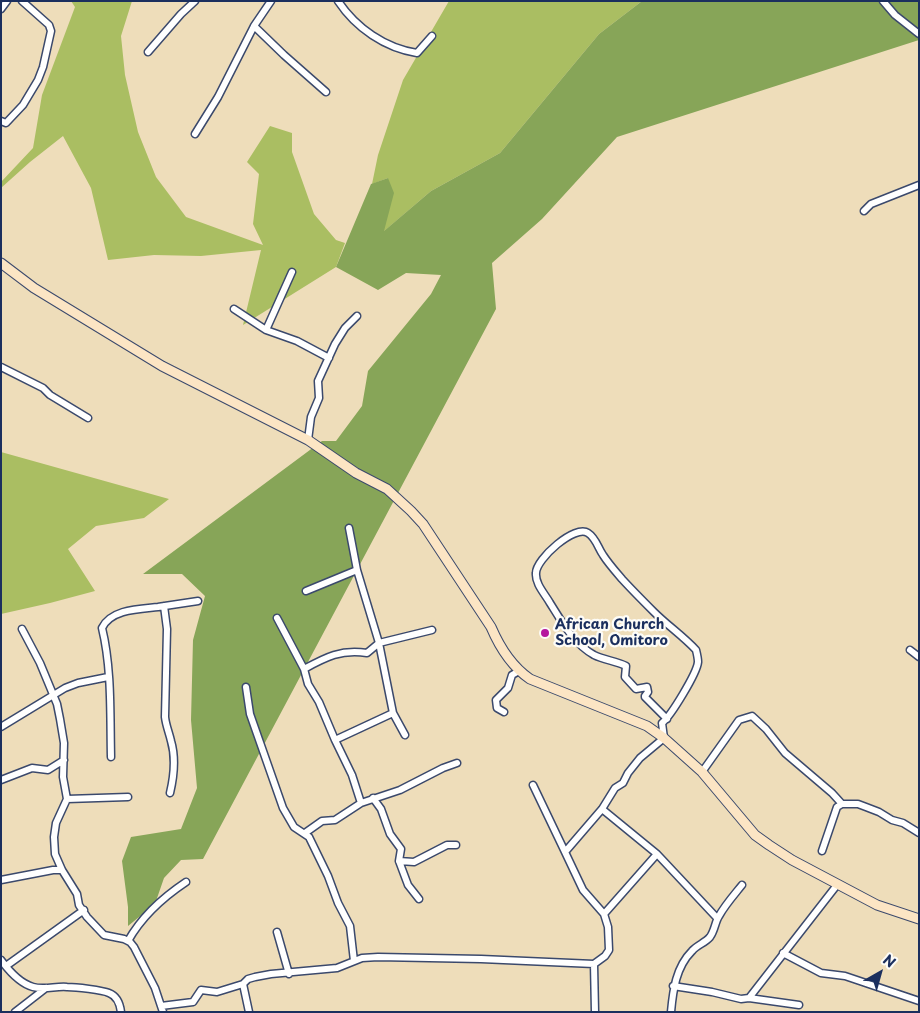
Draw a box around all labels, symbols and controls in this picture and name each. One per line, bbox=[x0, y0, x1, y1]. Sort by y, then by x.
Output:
place label: African Church School, Omitoro bbox=[555, 617, 668, 650]
marker: African Church School, Omitoro bbox=[539, 627, 551, 639]
north arrow bbox=[855, 948, 905, 998]
text: N bbox=[879, 949, 900, 972]

